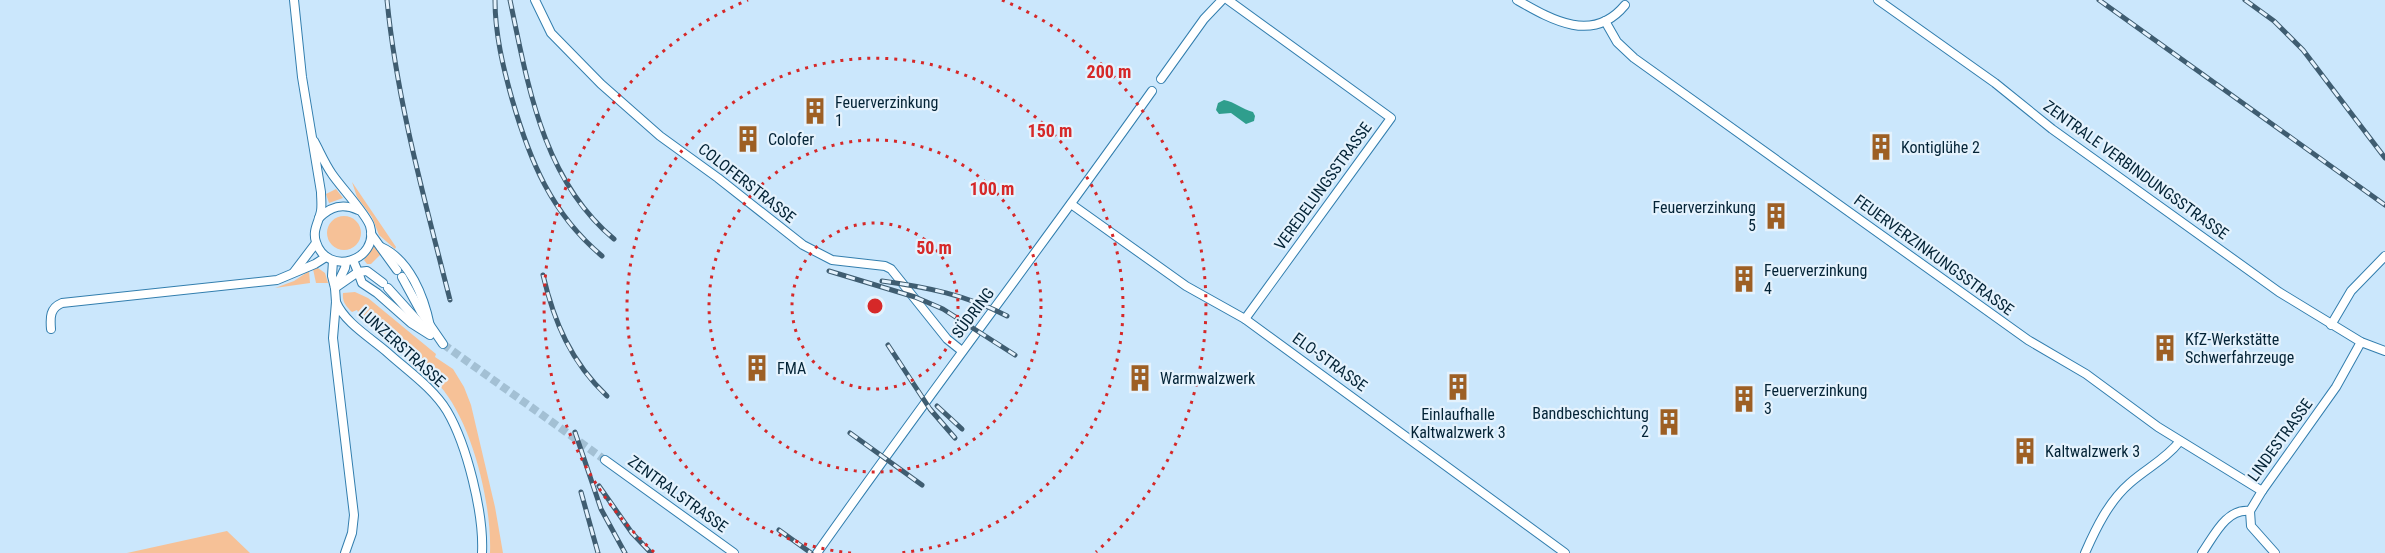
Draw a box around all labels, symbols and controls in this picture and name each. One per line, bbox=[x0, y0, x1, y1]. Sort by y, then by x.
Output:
text: 200 m bbox=[1087, 61, 1131, 82]
place label: Feuerverzinkung 1 bbox=[835, 93, 938, 130]
building icon: Feuerverzinkung 1 bbox=[800, 96, 830, 126]
street label: ZENTRALE VERBINDUNGSSTRASSE bbox=[2040, 96, 2232, 244]
street label: VEREDELUNGSSTRASSE bbox=[1270, 118, 1376, 254]
text: 150 m bbox=[1028, 120, 1072, 141]
building icon: Colofer bbox=[733, 124, 763, 154]
place label: Colofer bbox=[768, 130, 814, 149]
building icon: Kontiglühe 2 bbox=[1866, 132, 1896, 162]
place label: Kontiglühe 2 bbox=[1901, 138, 1980, 157]
street label: COLOFERSTRASSE bbox=[694, 139, 800, 227]
text: 100 m bbox=[970, 178, 1014, 199]
street label: FEUERVERZINKUNGSSTRASSE bbox=[1850, 191, 2018, 319]
place label: Feuerverzinkung 5 bbox=[1653, 198, 1756, 235]
building icon: Feuerverzinkung 5 bbox=[1761, 201, 1791, 231]
text: 50 m bbox=[916, 237, 952, 258]
place label: Feuerverzinkung 4 bbox=[1764, 261, 1867, 298]
building icon: Feuerverzinkung 4 bbox=[1729, 264, 1759, 294]
street label: SÜDRING bbox=[948, 284, 998, 342]
centre of rings bbox=[865, 296, 885, 316]
street label: LUNZERSTRASSE bbox=[355, 303, 449, 391]
street label: ELO-STRASSE bbox=[1289, 329, 1371, 395]
place label: KfZ-Werkstätte Schwerfahrzeuge bbox=[2185, 330, 2294, 367]
building icon: KfZ-Werkstätte Schwerfahrzeuge bbox=[2150, 333, 2180, 363]
building icon: FMA bbox=[742, 353, 772, 383]
place label: FMA bbox=[777, 359, 806, 378]
building icon: Warmwalzwerk bbox=[1125, 363, 1155, 393]
place label: Warmwalzwerk bbox=[1160, 369, 1256, 388]
building icon: Einlaufhalle Kaltwalzwerk 3 bbox=[1443, 372, 1473, 402]
place label: Feuerverzinkung 3 bbox=[1764, 381, 1867, 418]
building icon: Feuerverzinkung 3 bbox=[1729, 384, 1759, 414]
street label: LINDESTRASSE bbox=[2244, 395, 2316, 485]
place label: Bandbeschichtung 2 bbox=[1532, 404, 1649, 441]
place label: Einlaufhalle Kaltwalzwerk 3 bbox=[1410, 405, 1506, 442]
building icon: Bandbeschichtung 2 bbox=[1654, 407, 1684, 437]
building icon: Kaltwalzwerk 3 bbox=[2010, 436, 2040, 466]
place label: Kaltwalzwerk 3 bbox=[2045, 442, 2140, 461]
street label: ZENTRALSTRASSE bbox=[624, 451, 732, 537]

